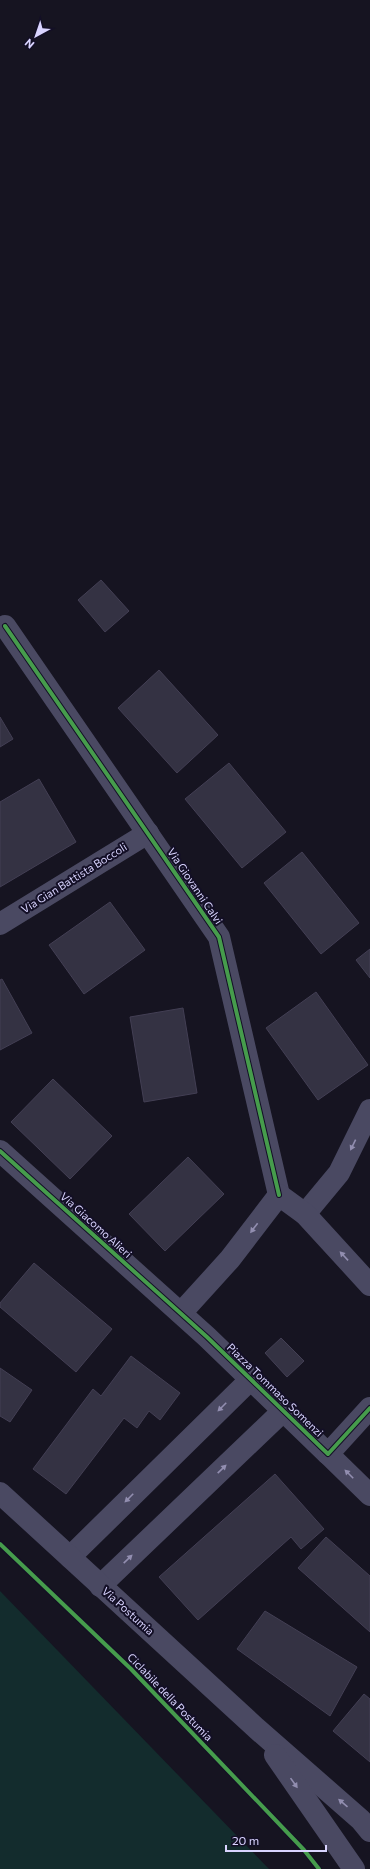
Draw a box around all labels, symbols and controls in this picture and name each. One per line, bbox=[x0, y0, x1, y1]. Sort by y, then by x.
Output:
north arrow bbox=[16, 16, 56, 56]
text: N bbox=[22, 36, 37, 52]
street label: Via Gian Battista Boccoli bbox=[19, 840, 129, 915]
street label: Via Giovanni Calvi bbox=[165, 845, 226, 926]
one-way arrow bbox=[350, 1139, 356, 1150]
street label: Via Giacomo Alieri bbox=[58, 1189, 135, 1260]
one-way arrow bbox=[250, 1223, 258, 1233]
one-way arrow bbox=[339, 1251, 348, 1261]
street label: Piazza Tommaso Somenzi bbox=[225, 1340, 326, 1439]
one-way arrow bbox=[217, 1402, 227, 1412]
one-way arrow bbox=[217, 1464, 227, 1474]
one-way arrow bbox=[344, 1469, 354, 1479]
one-way arrow bbox=[124, 1493, 134, 1503]
one-way arrow bbox=[123, 1554, 133, 1564]
street label: Via Postumia bbox=[100, 1584, 157, 1637]
street label: Ciclabile della Postumia bbox=[125, 1650, 216, 1743]
one-way arrow bbox=[290, 1778, 298, 1788]
one-way arrow bbox=[337, 1799, 348, 1808]
scale bar bbox=[226, 1827, 326, 1853]
text: 20 m bbox=[232, 1833, 259, 1847]

